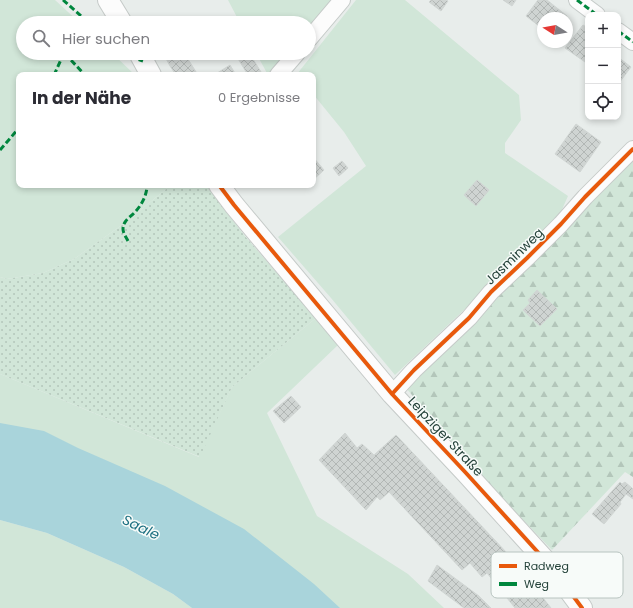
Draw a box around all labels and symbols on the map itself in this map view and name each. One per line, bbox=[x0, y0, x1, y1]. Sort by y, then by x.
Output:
north arrow bbox=[537, 12, 573, 48]
street label: Jasminweg bbox=[481, 224, 548, 289]
street label: Leipziger Straße bbox=[404, 392, 488, 480]
water label: Saale bbox=[119, 509, 163, 545]
legend bbox=[491, 552, 623, 598]
text: Radweg bbox=[524, 558, 569, 574]
text: Weg bbox=[524, 576, 549, 592]

